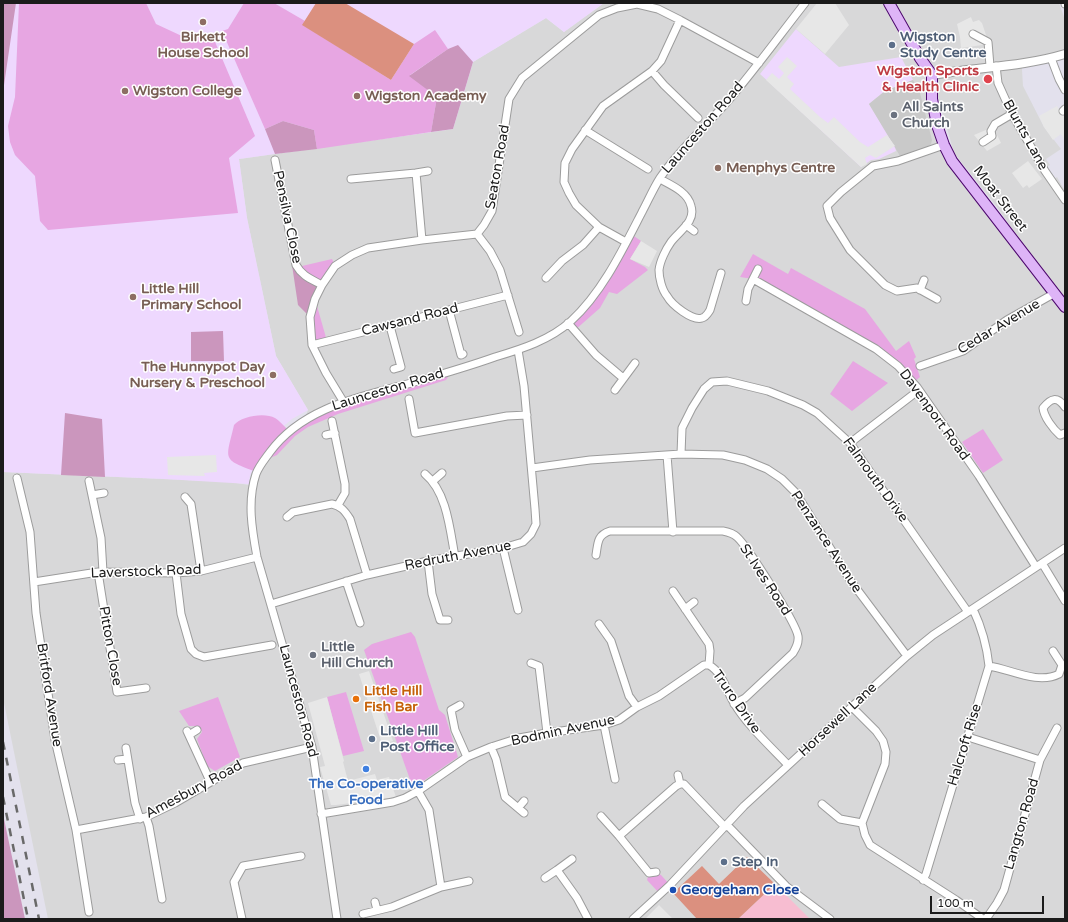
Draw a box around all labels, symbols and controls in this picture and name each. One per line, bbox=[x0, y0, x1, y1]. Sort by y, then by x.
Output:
marker: Birkett House School bbox=[198, 17, 208, 27]
place label: Birkett House School bbox=[158, 29, 248, 62]
place label: Wigston Study Centre bbox=[900, 29, 986, 62]
marker: Wigston Study Centre bbox=[887, 40, 897, 50]
place label: Wigston Sports & Health Clinic bbox=[877, 63, 979, 96]
marker: Wigston Sports & Health Clinic bbox=[982, 73, 994, 85]
street label: Launceston Road bbox=[659, 79, 747, 177]
place label: Wigston College bbox=[133, 83, 242, 99]
marker: Wigston College bbox=[120, 86, 130, 96]
place label: Wigston Academy bbox=[365, 88, 487, 104]
marker: Wigston Academy bbox=[352, 91, 362, 101]
street label: Blunts Lane bbox=[999, 97, 1051, 173]
place label: All Saints Church bbox=[902, 99, 963, 132]
marker: All Saints Church bbox=[889, 110, 899, 120]
street label: Seaton Road bbox=[482, 124, 514, 210]
place label: Menphys Centre bbox=[726, 160, 835, 176]
marker: Menphys Centre bbox=[713, 163, 723, 173]
street label: Moat Street bbox=[969, 163, 1031, 235]
street label: Pensilva Close bbox=[269, 169, 305, 265]
place label: Little Hill Primary School bbox=[141, 281, 242, 314]
marker: Little Hill Primary School bbox=[128, 292, 138, 302]
street label: Cedar Avenue bbox=[955, 296, 1043, 358]
street label: Cawsand Road bbox=[360, 300, 460, 340]
place label: The Hunnypot Day Nursery & Preschool bbox=[129, 359, 265, 392]
street label: Launceston Road bbox=[330, 365, 446, 415]
street label: Davenport Road bbox=[895, 366, 973, 464]
marker: The Hunnypot Day Nursery & Preschool bbox=[268, 370, 278, 380]
street label: Falmouth Drive bbox=[839, 434, 911, 526]
street label: Penzance Avenue bbox=[787, 488, 865, 596]
street label: Redruth Avenue bbox=[403, 537, 513, 575]
street label: St Ives Road bbox=[736, 541, 794, 619]
street label: Laverstock Road bbox=[90, 562, 202, 582]
street label: Pitton Close bbox=[95, 605, 125, 687]
place label: Little Hill Church bbox=[321, 639, 393, 672]
street label: Britford Avenue bbox=[32, 642, 66, 748]
street label: Launceston Road bbox=[275, 643, 321, 759]
marker: Little Hill Church bbox=[308, 650, 318, 660]
street label: Truro Drive bbox=[708, 667, 764, 737]
street label: Horsewell Lane bbox=[795, 680, 881, 760]
place label: Little Hill Fish Bar bbox=[364, 683, 422, 716]
marker: Little Hill Fish Bar bbox=[351, 694, 361, 704]
street label: Halcroft Rise bbox=[945, 702, 985, 788]
street label: Bodmin Avenue bbox=[510, 712, 616, 750]
place label: Little Hill Post Office bbox=[380, 723, 455, 756]
marker: Little Hill Post Office bbox=[367, 734, 377, 744]
street label: Amesbury Road bbox=[143, 757, 245, 823]
marker: The Co-operative Food bbox=[361, 764, 371, 774]
place label: The Co-operative Food bbox=[309, 776, 423, 808]
street label: Langton Road bbox=[1001, 776, 1043, 872]
place label: Step In bbox=[732, 854, 778, 870]
marker: Step In bbox=[719, 857, 729, 867]
place label: Georgeham Close bbox=[681, 882, 799, 898]
marker: Georgeham Close bbox=[668, 885, 678, 895]
scale bar bbox=[932, 888, 1046, 914]
text: 100 m bbox=[937, 896, 974, 910]

